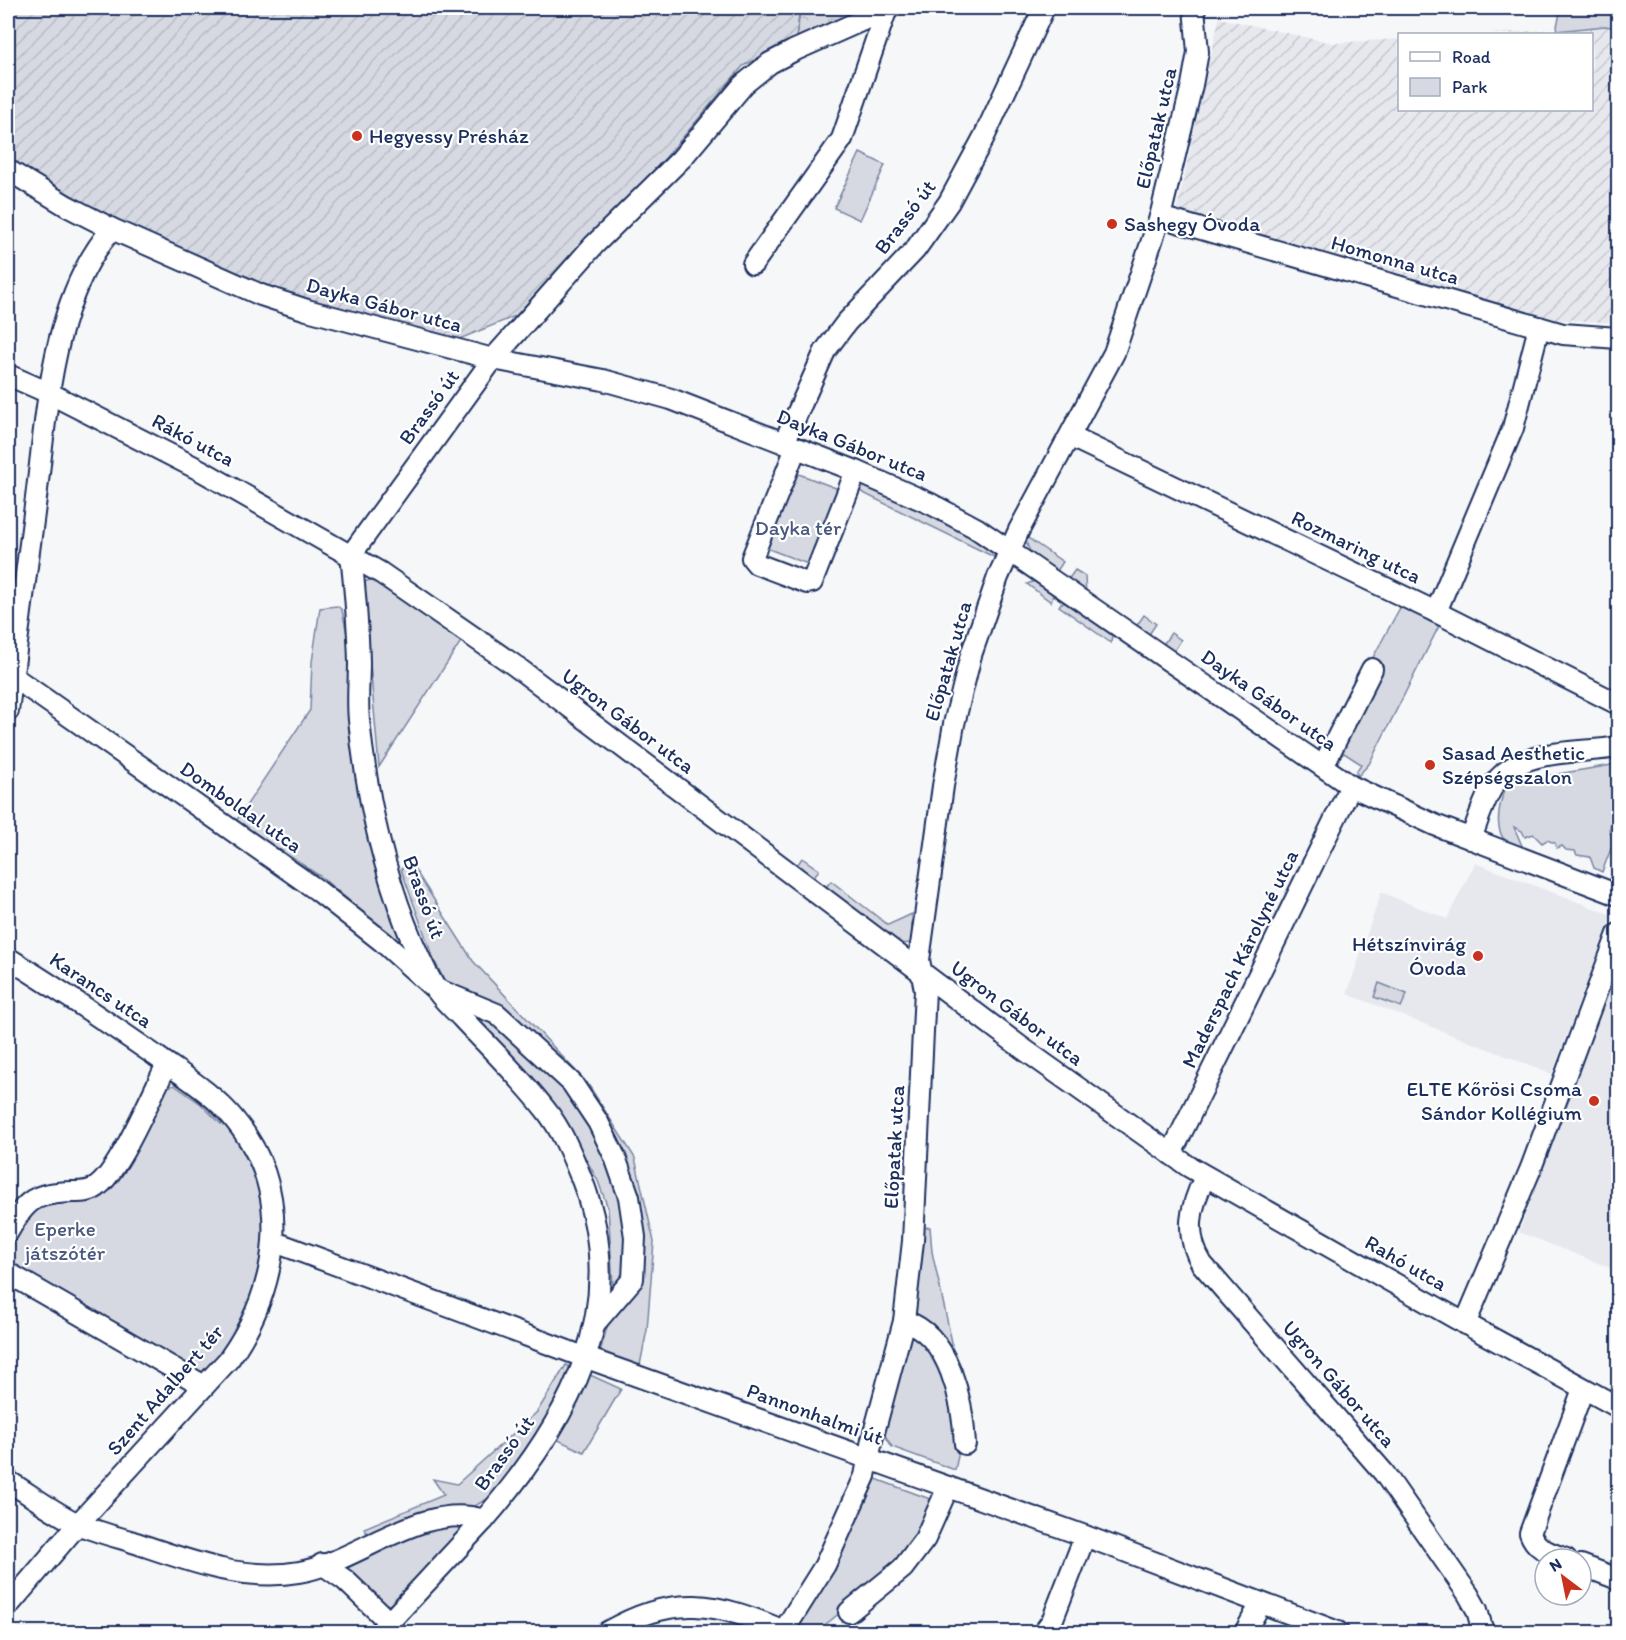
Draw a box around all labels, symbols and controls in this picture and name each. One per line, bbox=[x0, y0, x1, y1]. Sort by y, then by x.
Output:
legend bbox=[1398, 33, 1593, 111]
text: Road bbox=[1452, 46, 1491, 68]
street label: Előpatak utca bbox=[1129, 65, 1182, 191]
text: Park bbox=[1452, 76, 1487, 98]
place label: Hegyessy Présház bbox=[369, 123, 529, 148]
marker: Hegyessy Présház bbox=[350, 129, 364, 143]
street label: Brassó út bbox=[869, 175, 941, 259]
place label: Sashegy Óvoda bbox=[1124, 211, 1260, 236]
marker: Sashegy Óvoda bbox=[1105, 217, 1119, 231]
street label: Homonna utca bbox=[1328, 229, 1462, 290]
street label: Dayka Gábor utca bbox=[304, 272, 465, 337]
street label: Brassó út bbox=[393, 364, 464, 449]
street label: Dayka Gábor utca bbox=[773, 403, 931, 486]
street label: Rákó utca bbox=[148, 407, 239, 472]
street label: Rozmaring utca bbox=[1287, 504, 1425, 589]
park label: Dayka tér bbox=[755, 515, 842, 540]
street label: Előpatak utca bbox=[918, 598, 977, 724]
street label: Dayka Gábor utca bbox=[1197, 643, 1342, 756]
street label: Ugron Gábor utca bbox=[557, 663, 700, 779]
place label: Sasad Aesthetic Szépségszalon bbox=[1442, 740, 1585, 789]
street label: Domboldal utca bbox=[176, 755, 307, 858]
marker: Sasad Aesthetic Szépségszalon bbox=[1423, 758, 1437, 772]
street label: Maderspach Károlyné utca bbox=[1176, 845, 1303, 1072]
street label: Brassó út bbox=[398, 852, 451, 942]
place label: Hétszínvirág Óvoda bbox=[1352, 931, 1466, 980]
street label: Karancs utca bbox=[45, 946, 157, 1033]
marker: Hétszínvirág Óvoda bbox=[1471, 949, 1485, 963]
street label: Ugron Gábor utca bbox=[946, 955, 1089, 1071]
place label: ELTE Kőrösi Csoma Sándor Kollégium bbox=[1407, 1076, 1582, 1125]
street label: Előpatak utca bbox=[878, 1084, 909, 1209]
marker: ELTE Kőrösi Csoma Sándor Kollégium bbox=[1587, 1094, 1601, 1108]
park label: Eperke játszótér bbox=[24, 1216, 106, 1265]
street label: Rahó utca bbox=[1361, 1229, 1452, 1296]
street label: Ugron Gábor utca bbox=[1277, 1315, 1401, 1452]
street label: Szent Adalbert tér bbox=[101, 1319, 229, 1460]
street label: Pannonhalmi út bbox=[744, 1377, 887, 1450]
street label: Brassó út bbox=[468, 1410, 539, 1495]
north arrow bbox=[1533, 1547, 1593, 1607]
text: N bbox=[1546, 1554, 1565, 1576]

